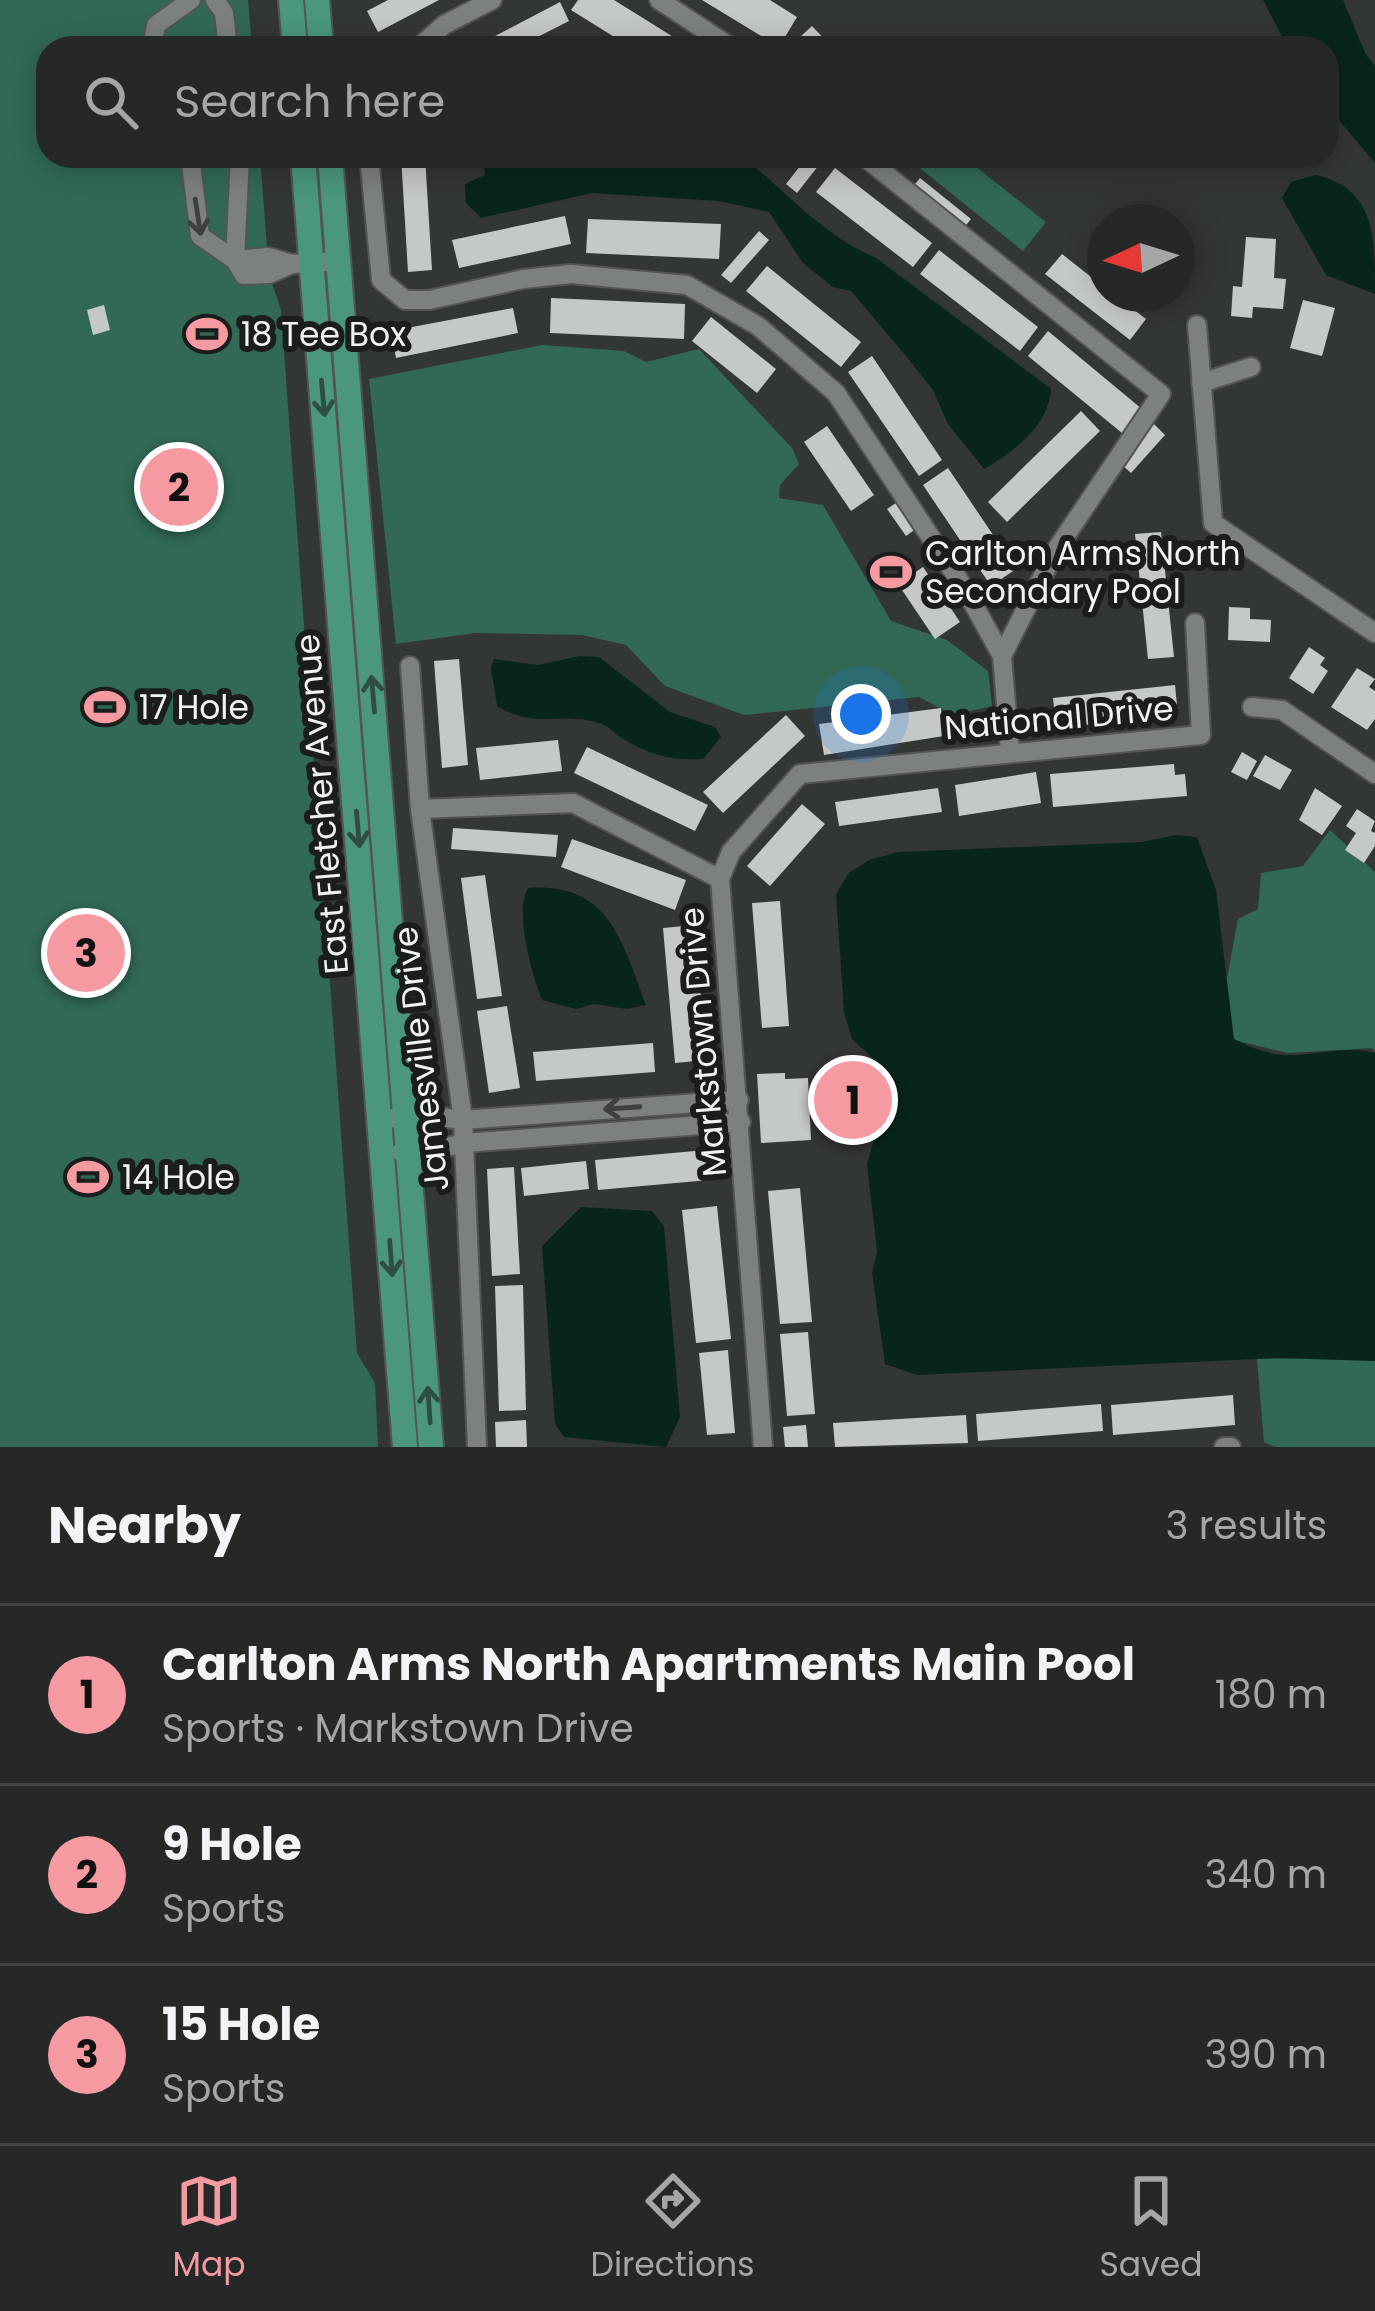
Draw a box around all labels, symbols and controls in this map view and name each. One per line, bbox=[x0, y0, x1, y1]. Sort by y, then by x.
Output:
search box bbox=[36, 36, 1339, 168]
icon: search bbox=[78, 69, 144, 135]
text: Search here bbox=[174, 70, 445, 133]
one-way arrow bbox=[188, 196, 211, 235]
north arrow bbox=[1087, 204, 1195, 312]
sports icon: 18 Tee Box bbox=[184, 311, 230, 357]
place label: 18 Tee Box bbox=[241, 311, 406, 358]
one-way arrow bbox=[311, 378, 334, 417]
pin: 2 bbox=[140, 442, 218, 532]
place label: Carlton Arms North Secondary Pool bbox=[925, 530, 1241, 615]
sports icon: Carlton Arms North Secondary Pool bbox=[868, 549, 914, 595]
street label: East Fletcher Avenue bbox=[284, 632, 360, 976]
one-way arrow bbox=[361, 675, 384, 714]
sports icon: 17 Hole bbox=[82, 684, 128, 730]
place label: 17 Hole bbox=[139, 684, 249, 731]
your location bbox=[831, 684, 891, 744]
street label: National Drive bbox=[942, 685, 1176, 751]
one-way arrow bbox=[346, 809, 369, 848]
street label: Markstown Drive bbox=[668, 905, 738, 1179]
pin: 3 bbox=[47, 908, 125, 998]
street label: Jamesville Drive bbox=[381, 924, 461, 1194]
pin: 1 bbox=[814, 1055, 892, 1145]
one-way arrow bbox=[603, 1097, 642, 1120]
sports icon: 14 Hole bbox=[65, 1154, 111, 1200]
place label: 14 Hole bbox=[122, 1154, 235, 1201]
one-way arrow bbox=[379, 1238, 402, 1277]
one-way arrow bbox=[417, 1386, 440, 1425]
text: Nearby bbox=[48, 1489, 241, 1561]
text: 3 results bbox=[1165, 1498, 1327, 1553]
text: Carlton Arms North Apartments Main Pool bbox=[162, 1633, 1135, 1696]
text: 1 bbox=[80, 1667, 94, 1722]
text: 180 m bbox=[1215, 1667, 1327, 1722]
text: Sports · Markstown Drive bbox=[162, 1701, 634, 1756]
text: 9 Hole bbox=[162, 1813, 302, 1876]
text: 2 bbox=[76, 1847, 98, 1902]
text: 340 m bbox=[1204, 1847, 1327, 1902]
text: Sports bbox=[162, 1881, 285, 1936]
text: 15 Hole bbox=[162, 1993, 320, 2056]
text: 3 bbox=[75, 2027, 99, 2082]
text: 390 m bbox=[1204, 2027, 1327, 2082]
text: Sports bbox=[162, 2061, 285, 2116]
tab: Map bbox=[173, 2168, 246, 2290]
tab: Directions bbox=[591, 2168, 754, 2290]
tab: Saved bbox=[1100, 2168, 1202, 2290]

